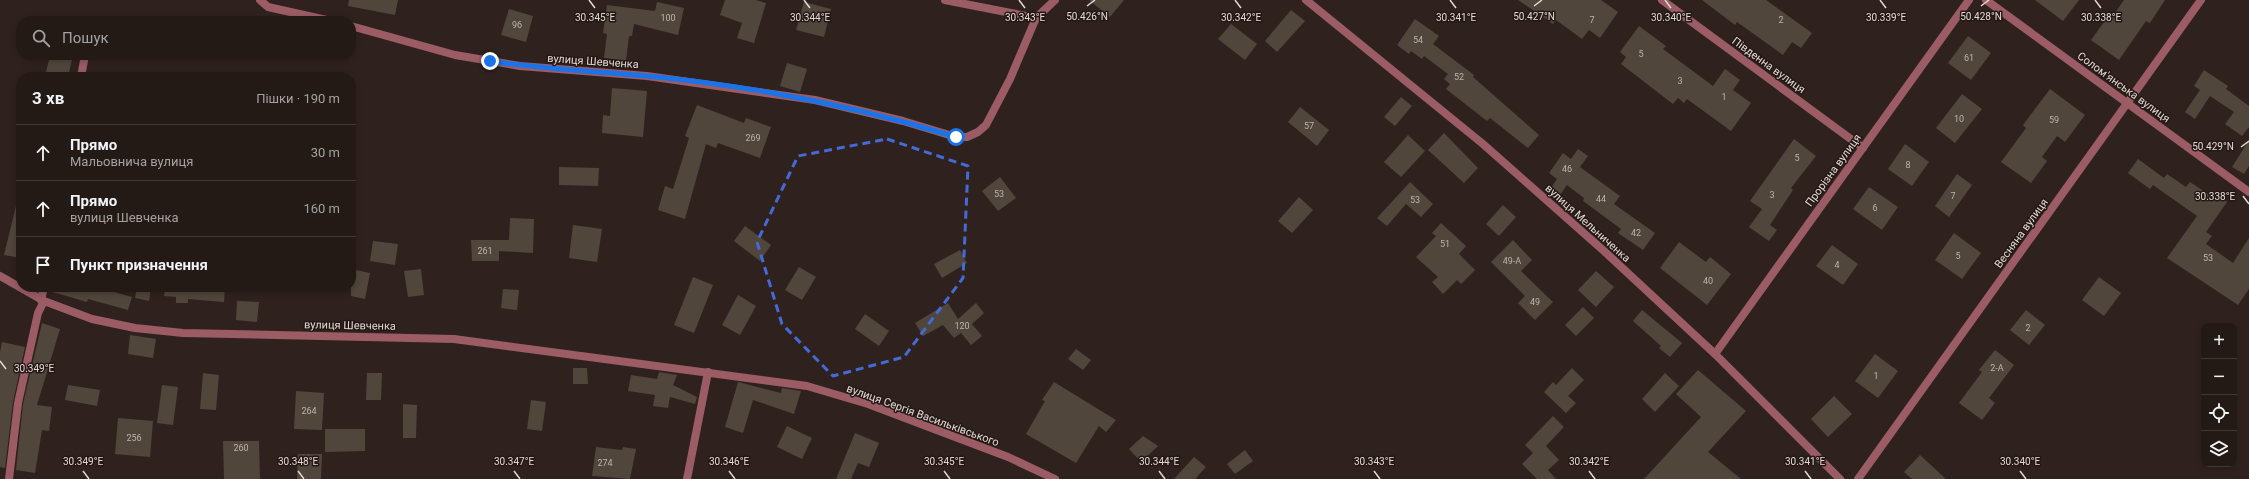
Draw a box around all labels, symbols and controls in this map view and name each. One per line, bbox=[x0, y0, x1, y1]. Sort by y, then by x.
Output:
text: 50.426°N bbox=[1066, 11, 1108, 22]
text: 50.427°N bbox=[1513, 11, 1555, 22]
text: 50.428°N bbox=[1960, 11, 2002, 22]
text: 30.345°E bbox=[575, 12, 615, 23]
text: 30.344°E bbox=[790, 12, 830, 23]
text: 30.343°E bbox=[1005, 12, 1045, 23]
text: 30.342°E bbox=[1221, 12, 1261, 23]
text: 30.341°E bbox=[1436, 12, 1476, 23]
text: 30.340°E bbox=[1651, 12, 1691, 23]
text: 30.339°E bbox=[1866, 12, 1906, 23]
text: 30.338°E bbox=[2081, 12, 2121, 23]
house number: 100 bbox=[660, 13, 676, 23]
house number: 7 bbox=[1589, 15, 1595, 25]
house number: 2 bbox=[1778, 15, 1784, 25]
search box bbox=[16, 16, 356, 60]
house number: 96 bbox=[512, 20, 522, 30]
icon: search bbox=[30, 27, 52, 49]
text: Пошук bbox=[62, 29, 109, 47]
house number: 54 bbox=[1413, 35, 1423, 45]
street label: Південна вулиця bbox=[1730, 35, 1808, 96]
house number: 5 bbox=[1638, 49, 1644, 59]
street label: Солом'янська вулиця bbox=[2075, 49, 2173, 125]
route end bbox=[481, 52, 499, 70]
street label: вулиця Шевченка bbox=[547, 52, 639, 71]
house number: 61 bbox=[1964, 53, 1974, 63]
house number: 52 bbox=[1454, 72, 1464, 82]
house number: 3 bbox=[1677, 76, 1683, 86]
text: 3 хв bbox=[32, 88, 64, 108]
text: Пішки · 190 m bbox=[256, 91, 340, 106]
house number: 1 bbox=[1721, 92, 1727, 102]
house number: 10 bbox=[1954, 114, 1964, 124]
house number: 59 bbox=[2049, 115, 2059, 125]
house number: 57 bbox=[1304, 121, 1314, 131]
route start bbox=[947, 128, 965, 146]
street label: Прорізна вулиця bbox=[1803, 132, 1864, 209]
house number: 269 bbox=[745, 133, 761, 143]
text: Прямо bbox=[70, 136, 117, 154]
text: 50.429°N bbox=[2192, 141, 2234, 152]
icon: ahead bbox=[32, 142, 54, 164]
text: 30 m bbox=[311, 145, 340, 160]
house number: 5 bbox=[1794, 153, 1800, 163]
text: Мальовнича вулиця bbox=[70, 154, 193, 169]
house number: 8 bbox=[1905, 160, 1911, 170]
house number: 46 bbox=[1562, 164, 1572, 174]
street label: вулиця Мельниченка bbox=[1543, 182, 1633, 265]
house number: 53 bbox=[994, 189, 1004, 199]
house number: 3 bbox=[1769, 190, 1775, 200]
house number: 7 bbox=[1950, 191, 1956, 201]
text: 30.338°E bbox=[2195, 191, 2235, 202]
text: Прямо bbox=[70, 192, 117, 210]
house number: 44 bbox=[1596, 194, 1606, 204]
house number: 53 bbox=[1410, 195, 1420, 205]
street label: Весняна вулиця bbox=[1992, 196, 2051, 270]
icon: ahead bbox=[32, 198, 54, 220]
text: 160 m bbox=[303, 201, 340, 216]
house number: 6 bbox=[1872, 203, 1878, 213]
text: вулиця Шевченка bbox=[70, 210, 179, 225]
house number: 42 bbox=[1631, 228, 1641, 238]
house number: 51 bbox=[1440, 239, 1450, 249]
house number: 261 bbox=[477, 246, 493, 256]
house number: 5 bbox=[1955, 251, 1961, 261]
house number: 53 bbox=[2203, 253, 2213, 263]
icon: arrive bbox=[32, 254, 54, 276]
text: Пункт призначення bbox=[70, 256, 208, 274]
house number: 49-А bbox=[1503, 256, 1521, 266]
house number: 4 bbox=[1834, 260, 1840, 270]
house number: 40 bbox=[1703, 276, 1713, 286]
house number: 49 bbox=[1530, 297, 1540, 307]
street label: вулиця Шевченка bbox=[304, 318, 396, 333]
house number: 120 bbox=[954, 321, 970, 331]
house number: 2 bbox=[2025, 323, 2031, 333]
map controls bbox=[2201, 323, 2237, 467]
button: + bbox=[2201, 323, 2237, 359]
button: − bbox=[2201, 359, 2237, 395]
text: 30.349°E bbox=[14, 363, 54, 374]
house number: 2-А bbox=[1990, 363, 2004, 373]
house number: 1 bbox=[1873, 371, 1879, 381]
street label: вулиця Сергія Васильківського bbox=[845, 382, 1001, 449]
button: locate bbox=[2201, 395, 2237, 431]
house number: 264 bbox=[301, 406, 317, 416]
button: layers bbox=[2201, 431, 2237, 467]
house number: 256 bbox=[126, 433, 142, 443]
house number: 260 bbox=[233, 443, 249, 453]
text: 30.349°E bbox=[63, 456, 103, 467]
text: 30.348°E bbox=[278, 456, 318, 467]
text: 30.347°E bbox=[494, 456, 534, 467]
text: 30.346°E bbox=[709, 456, 749, 467]
text: 30.345°E bbox=[924, 456, 964, 467]
text: 30.344°E bbox=[1139, 456, 1179, 467]
text: 30.343°E bbox=[1354, 456, 1394, 467]
text: 30.342°E bbox=[1569, 456, 1609, 467]
text: 30.341°E bbox=[1785, 456, 1825, 467]
text: 30.340°E bbox=[2000, 456, 2040, 467]
house number: 274 bbox=[597, 458, 613, 468]

